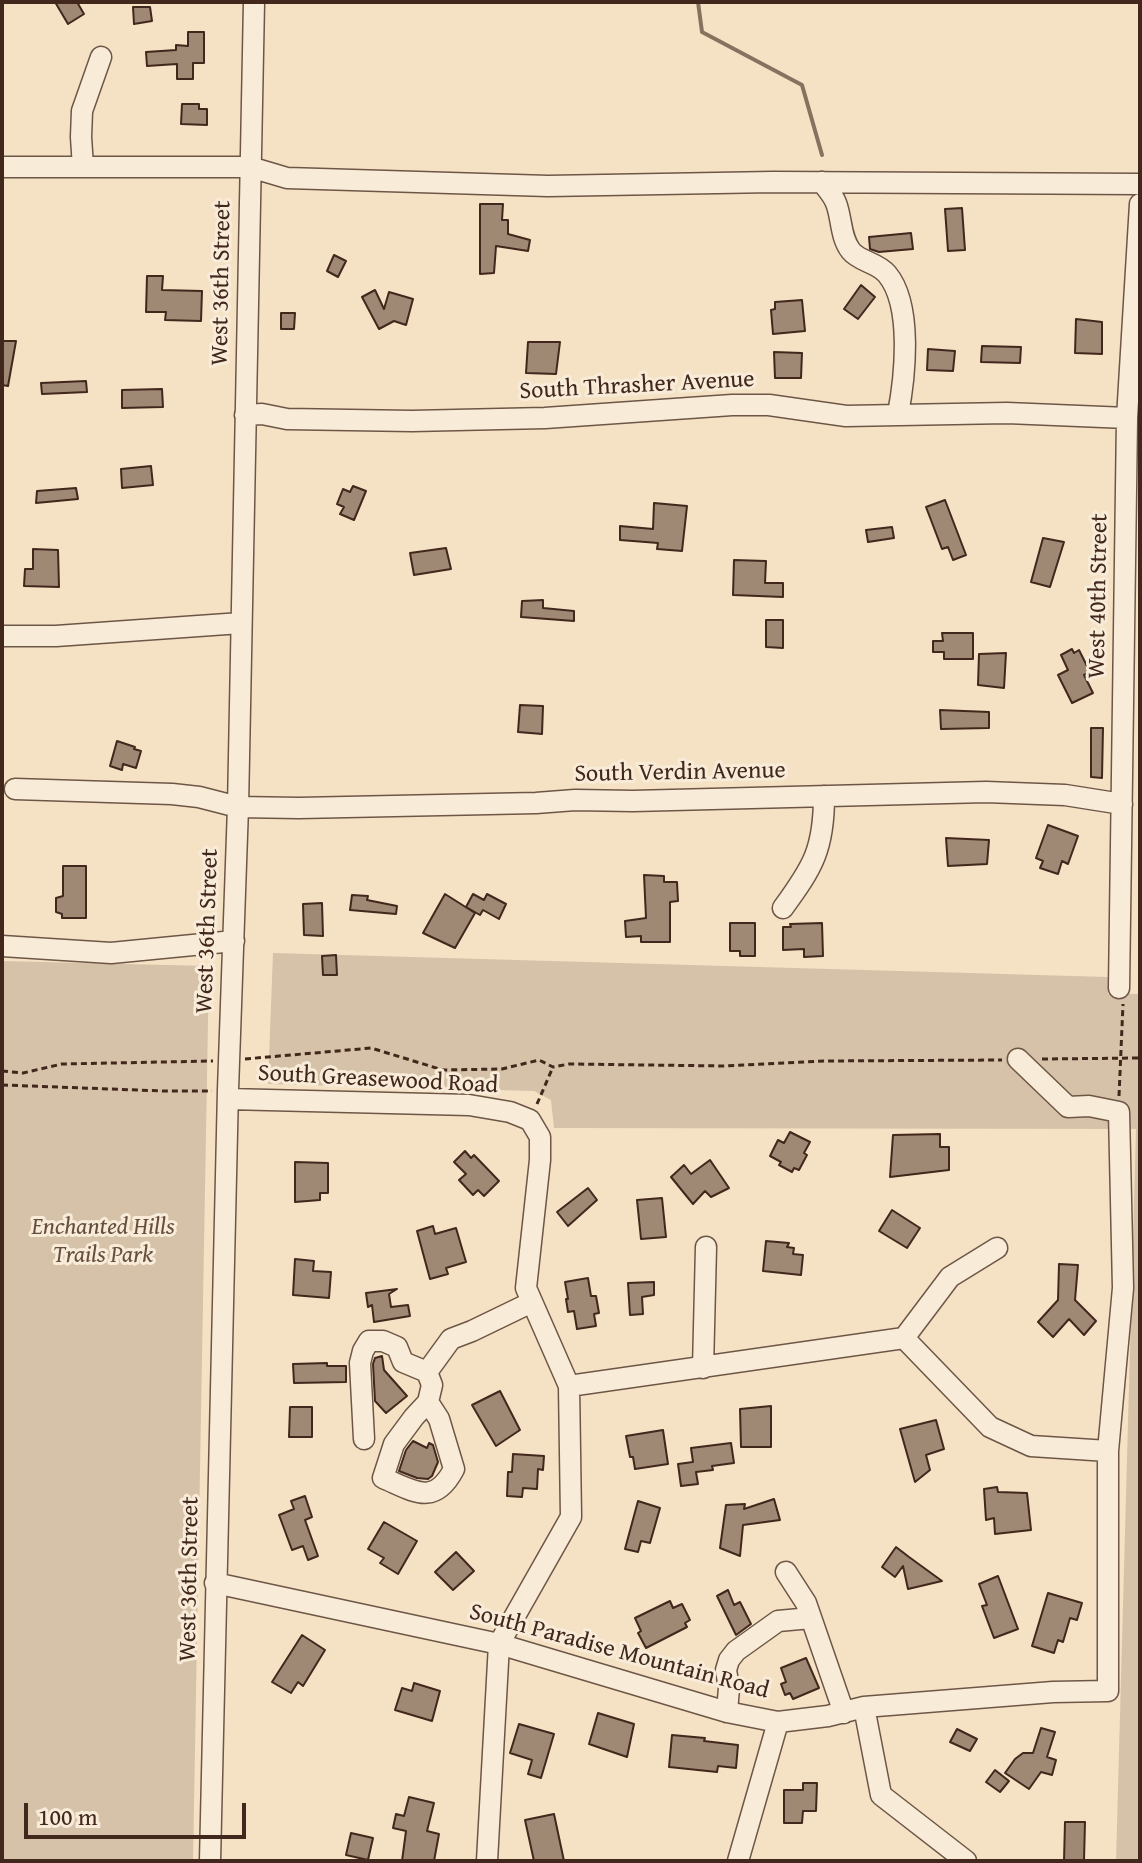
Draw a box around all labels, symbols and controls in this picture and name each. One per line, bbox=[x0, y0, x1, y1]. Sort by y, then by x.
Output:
street label: West 36th Street bbox=[206, 200, 238, 366]
street label: South Thrasher Avenue bbox=[519, 365, 755, 407]
street label: West 40th Street bbox=[1083, 513, 1115, 679]
street label: South Verdin Avenue bbox=[574, 757, 786, 789]
street label: West 36th Street bbox=[191, 848, 225, 1014]
street label: South Greasewood Road bbox=[257, 1059, 499, 1101]
park label: Enchanted Hills Trails Park bbox=[31, 1214, 175, 1270]
street label: West 36th Street bbox=[174, 1496, 206, 1662]
street label: South Paradise Mountain Road bbox=[466, 1598, 772, 1706]
scale bar bbox=[28, 1787, 250, 1837]
text: 100 m bbox=[38, 1799, 98, 1834]

